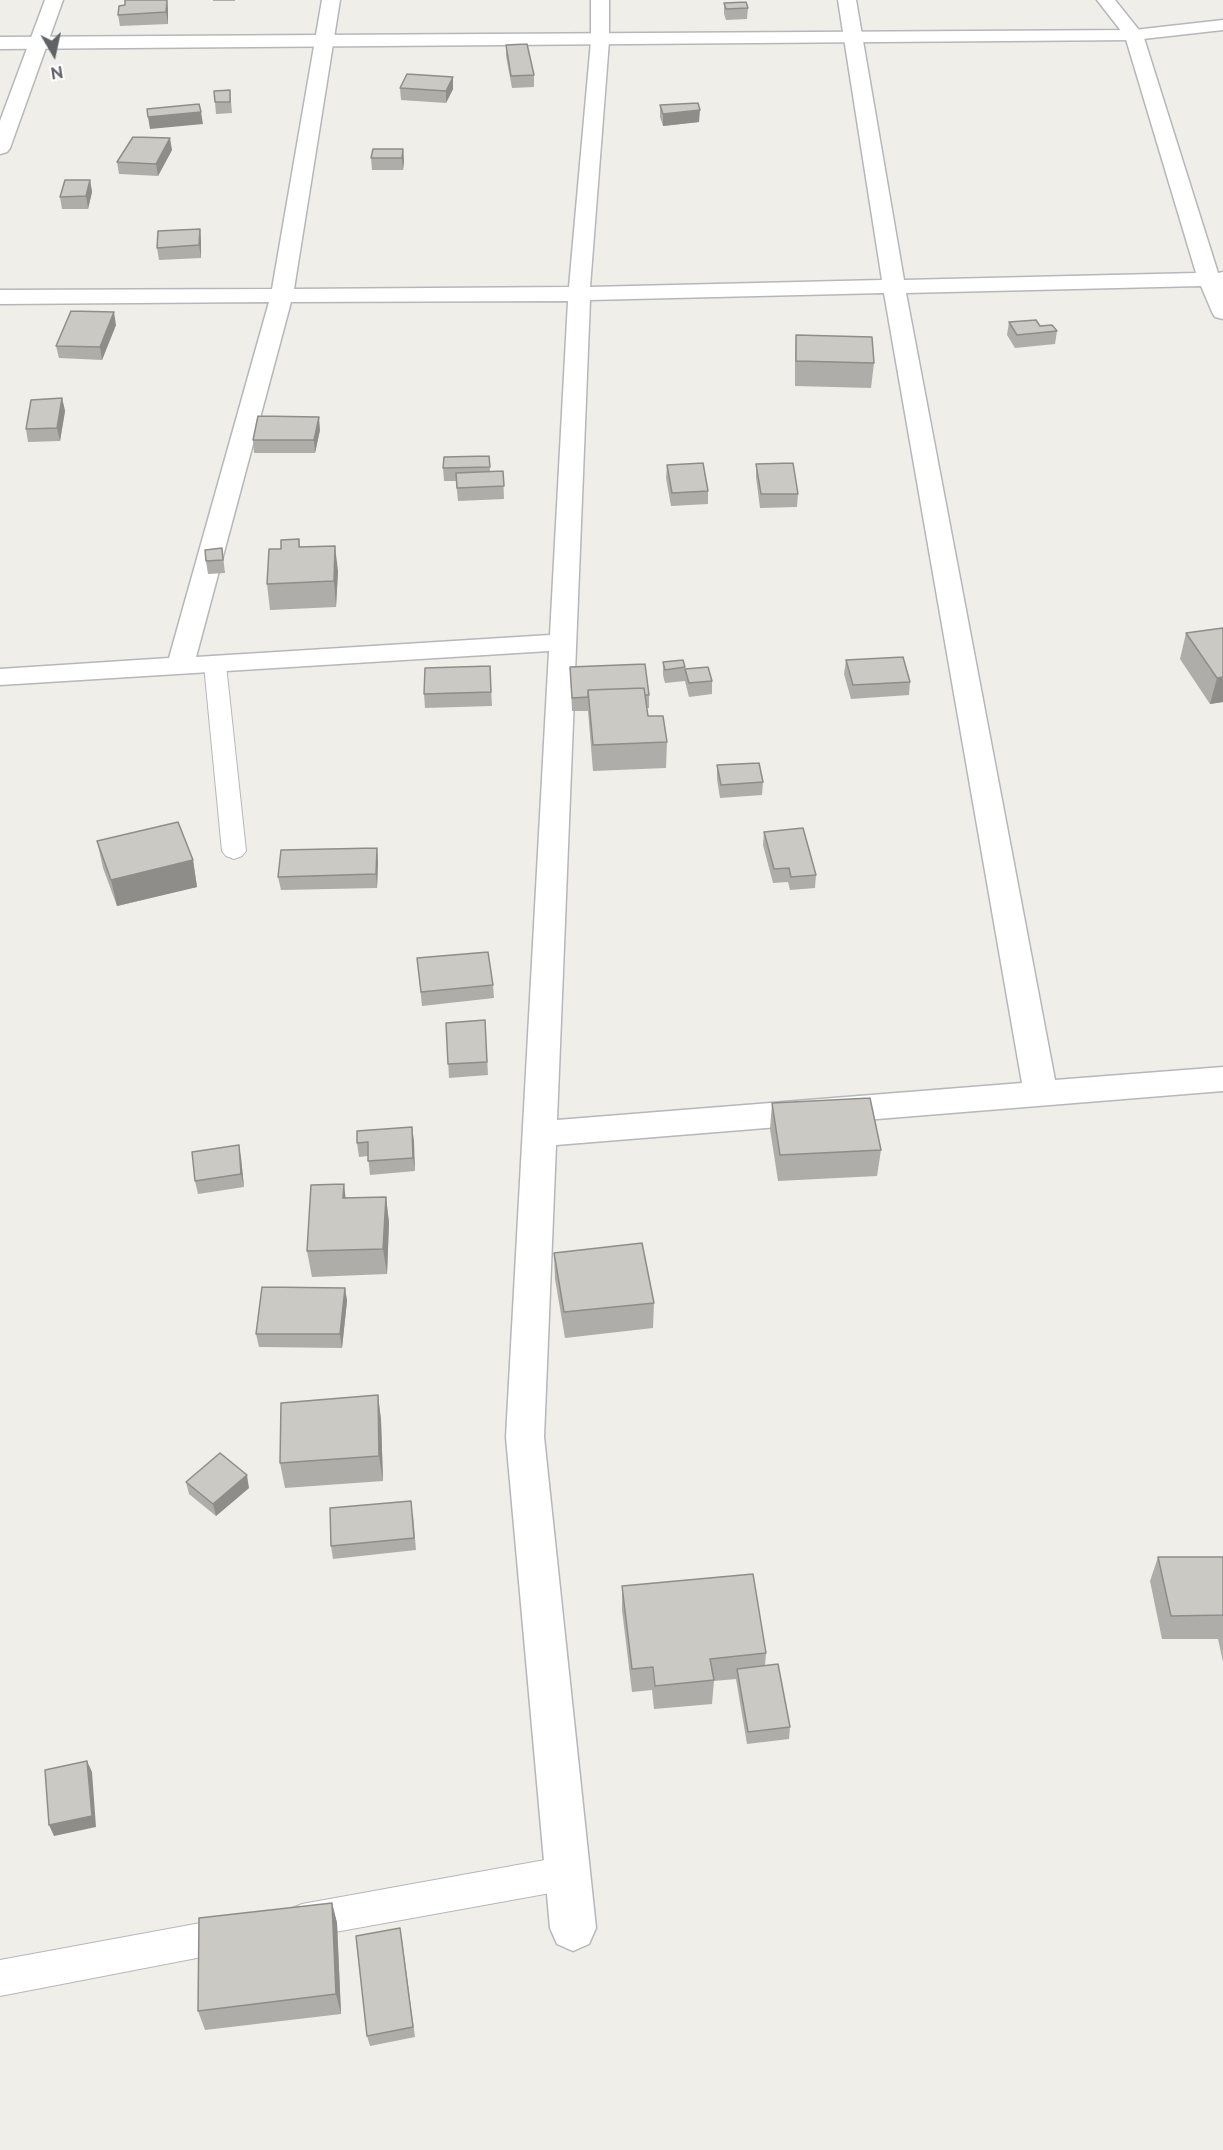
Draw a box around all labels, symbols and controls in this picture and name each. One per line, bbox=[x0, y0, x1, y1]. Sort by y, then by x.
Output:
north arrow bbox=[24, 24, 84, 84]
text: N bbox=[49, 62, 64, 83]

